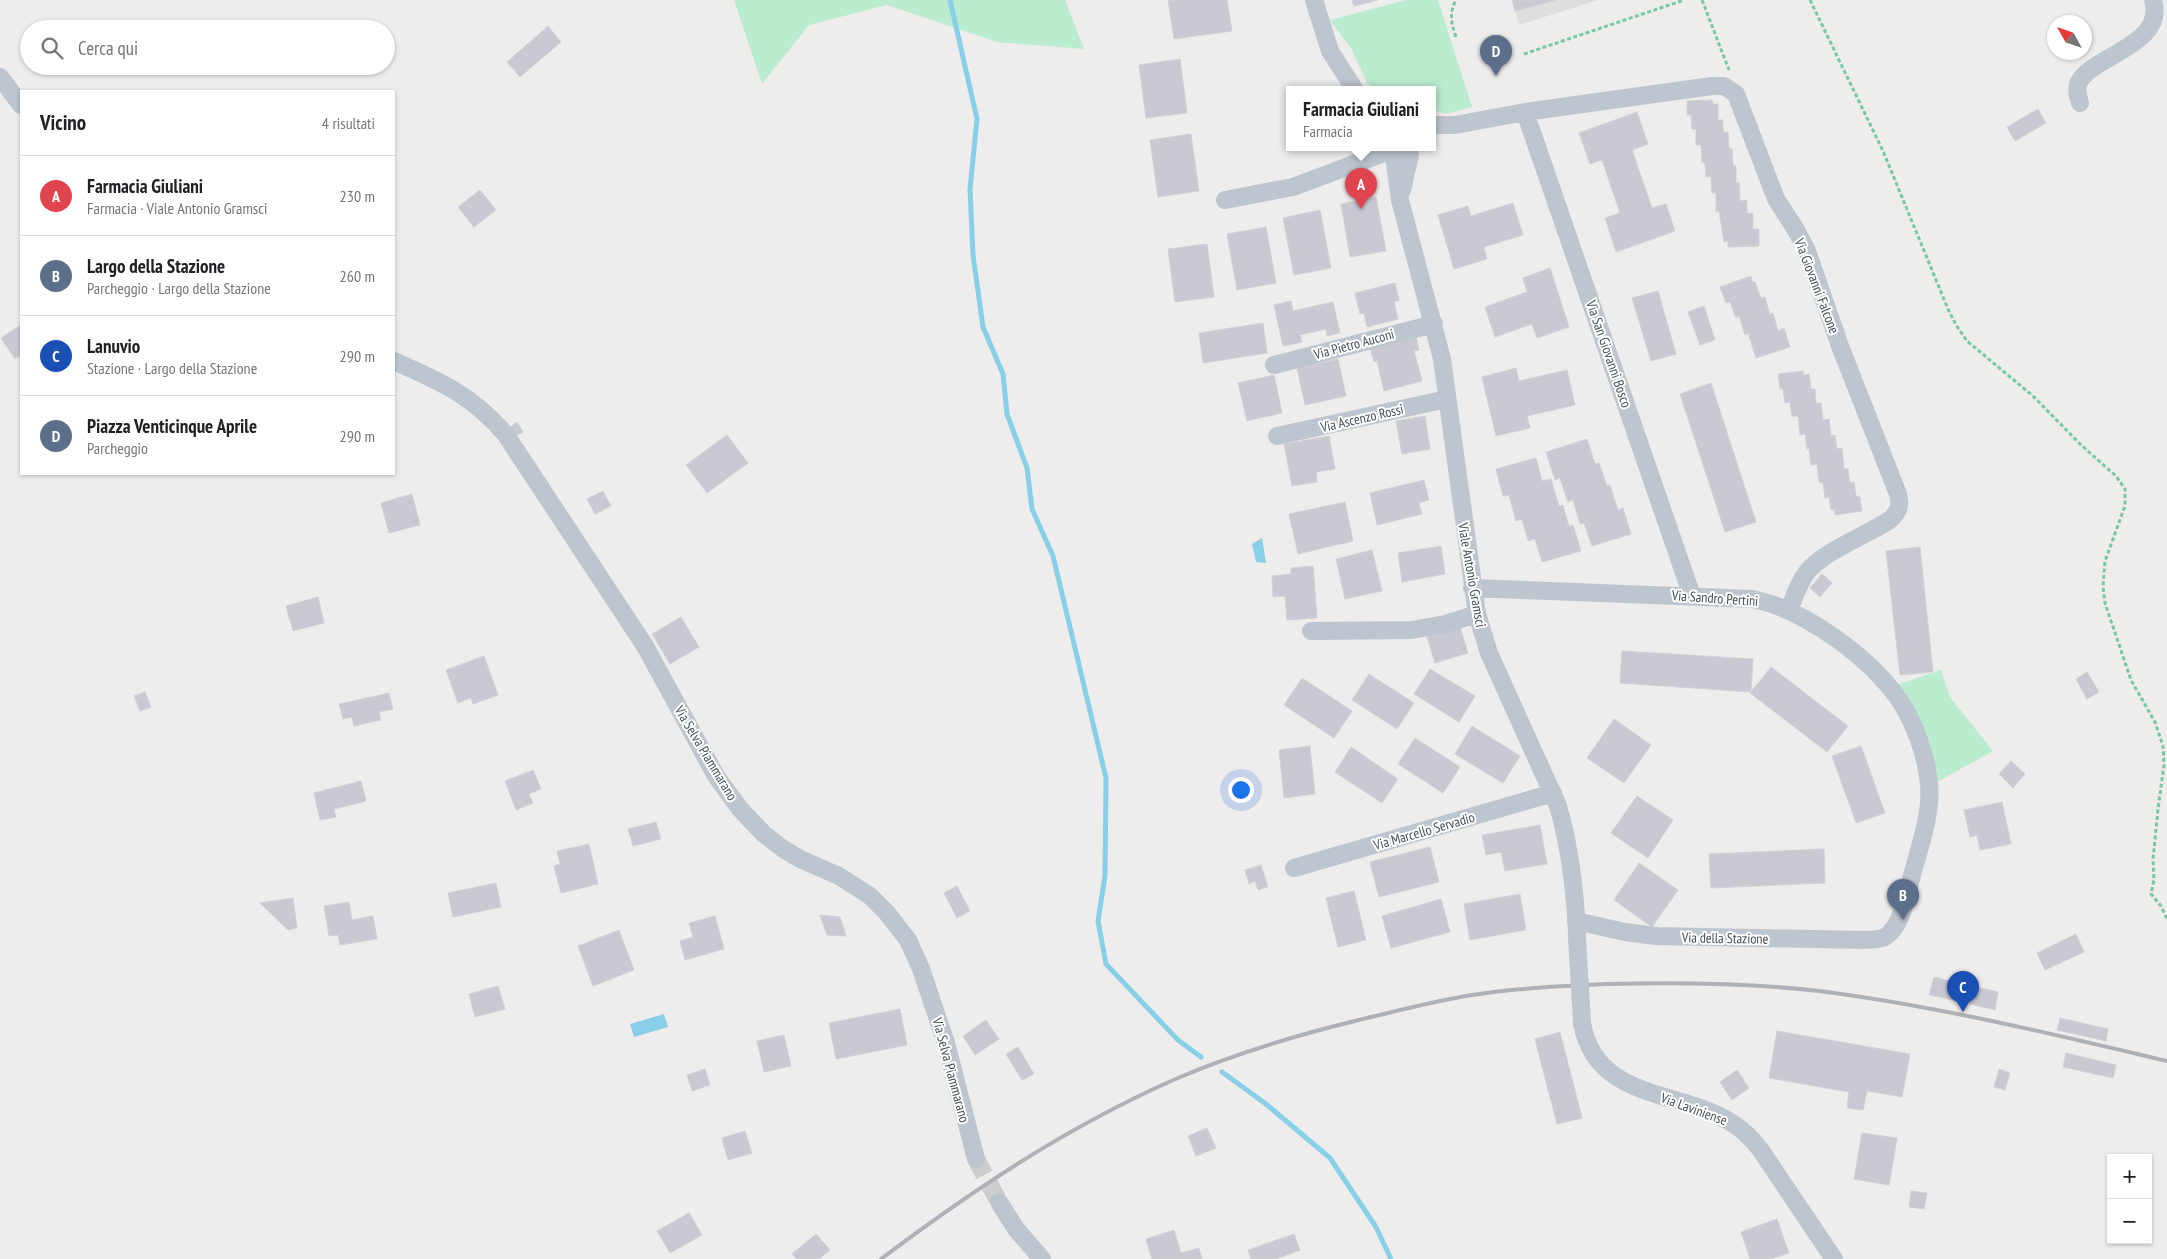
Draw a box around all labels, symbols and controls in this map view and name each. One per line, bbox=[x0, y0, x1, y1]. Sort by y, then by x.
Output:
north arrow bbox=[2047, 15, 2092, 60]
search box bbox=[20, 20, 395, 75]
icon: search bbox=[38, 34, 66, 62]
pin: D bbox=[1480, 35, 1512, 76]
text: Cerca qui bbox=[78, 36, 138, 60]
popup bbox=[1286, 86, 1436, 151]
text: Farmacia Giuliani bbox=[1303, 97, 1419, 121]
text: Vicino bbox=[40, 109, 86, 136]
text: 4 risultati bbox=[322, 113, 375, 133]
text: Farmacia bbox=[1303, 121, 1353, 141]
pin: A bbox=[1345, 168, 1377, 209]
text: Farmacia Giuliani bbox=[87, 174, 203, 198]
text: A bbox=[52, 186, 60, 206]
text: 230 m bbox=[340, 186, 375, 206]
text: Farmacia · Viale Antonio Gramsci bbox=[87, 198, 267, 218]
street label: Via Giovanni Falcone bbox=[1790, 235, 1844, 336]
text: Largo della Stazione bbox=[87, 254, 225, 278]
text: B bbox=[52, 266, 60, 286]
text: 260 m bbox=[340, 266, 375, 286]
text: Parcheggio · Largo della Stazione bbox=[87, 278, 271, 298]
street label: Via San Giovanni Bosco bbox=[1582, 297, 1636, 410]
street label: Via Pietro Auconi bbox=[1311, 325, 1396, 364]
text: Lanuvio bbox=[87, 334, 140, 358]
text: C bbox=[52, 346, 60, 366]
text: 290 m bbox=[340, 346, 375, 366]
text: Stazione · Largo della Stazione bbox=[87, 358, 257, 378]
street label: Via Ascenzo Rossi bbox=[1318, 400, 1405, 436]
text: Piazza Venticinque Aprile bbox=[87, 414, 257, 438]
text: D bbox=[52, 426, 60, 446]
text: 290 m bbox=[340, 426, 375, 446]
text: Parcheggio bbox=[87, 438, 148, 458]
street label: Viale Antonio Gramsci bbox=[1454, 520, 1490, 629]
street label: Via Sandro Pertini bbox=[1670, 586, 1759, 610]
street label: Via Selva Piammarano bbox=[670, 701, 741, 804]
your location bbox=[1228, 777, 1254, 803]
street label: Via Marcello Servadio bbox=[1370, 808, 1477, 854]
pin: B bbox=[1887, 879, 1919, 920]
street label: Via della Stazione bbox=[1681, 928, 1769, 948]
pin: C bbox=[1947, 971, 1979, 1012]
street label: Via Selva Piammarano bbox=[928, 1015, 974, 1124]
street label: Via Laviniense bbox=[1657, 1088, 1730, 1129]
map controls bbox=[2107, 1154, 2152, 1244]
button: + bbox=[2107, 1154, 2152, 1199]
button: − bbox=[2107, 1199, 2152, 1244]

